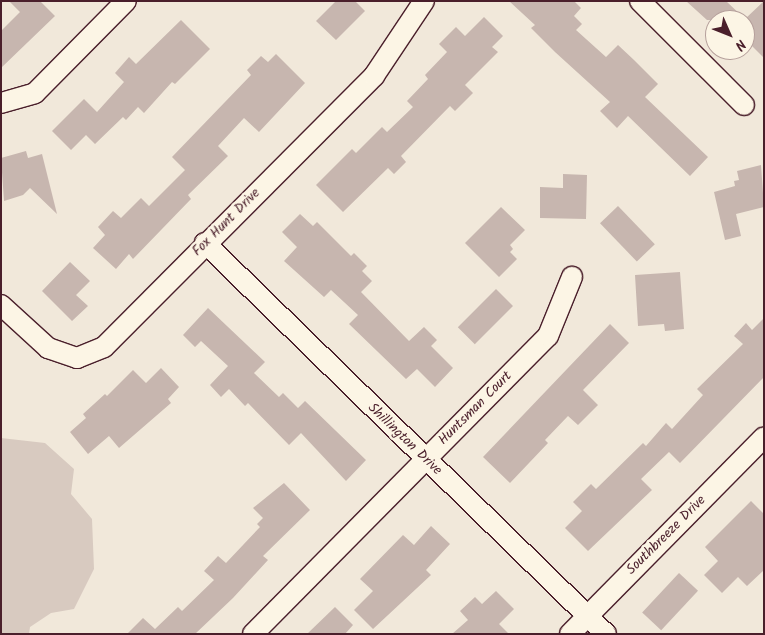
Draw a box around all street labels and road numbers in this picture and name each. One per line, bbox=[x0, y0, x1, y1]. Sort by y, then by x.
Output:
street label: Fox Hunt Drive bbox=[189, 185, 263, 259]
street label: Huntsman Court bbox=[435, 368, 515, 448]
street label: Shillington Drive bbox=[364, 399, 446, 479]
street label: Southbreeze Drive bbox=[623, 492, 709, 578]

